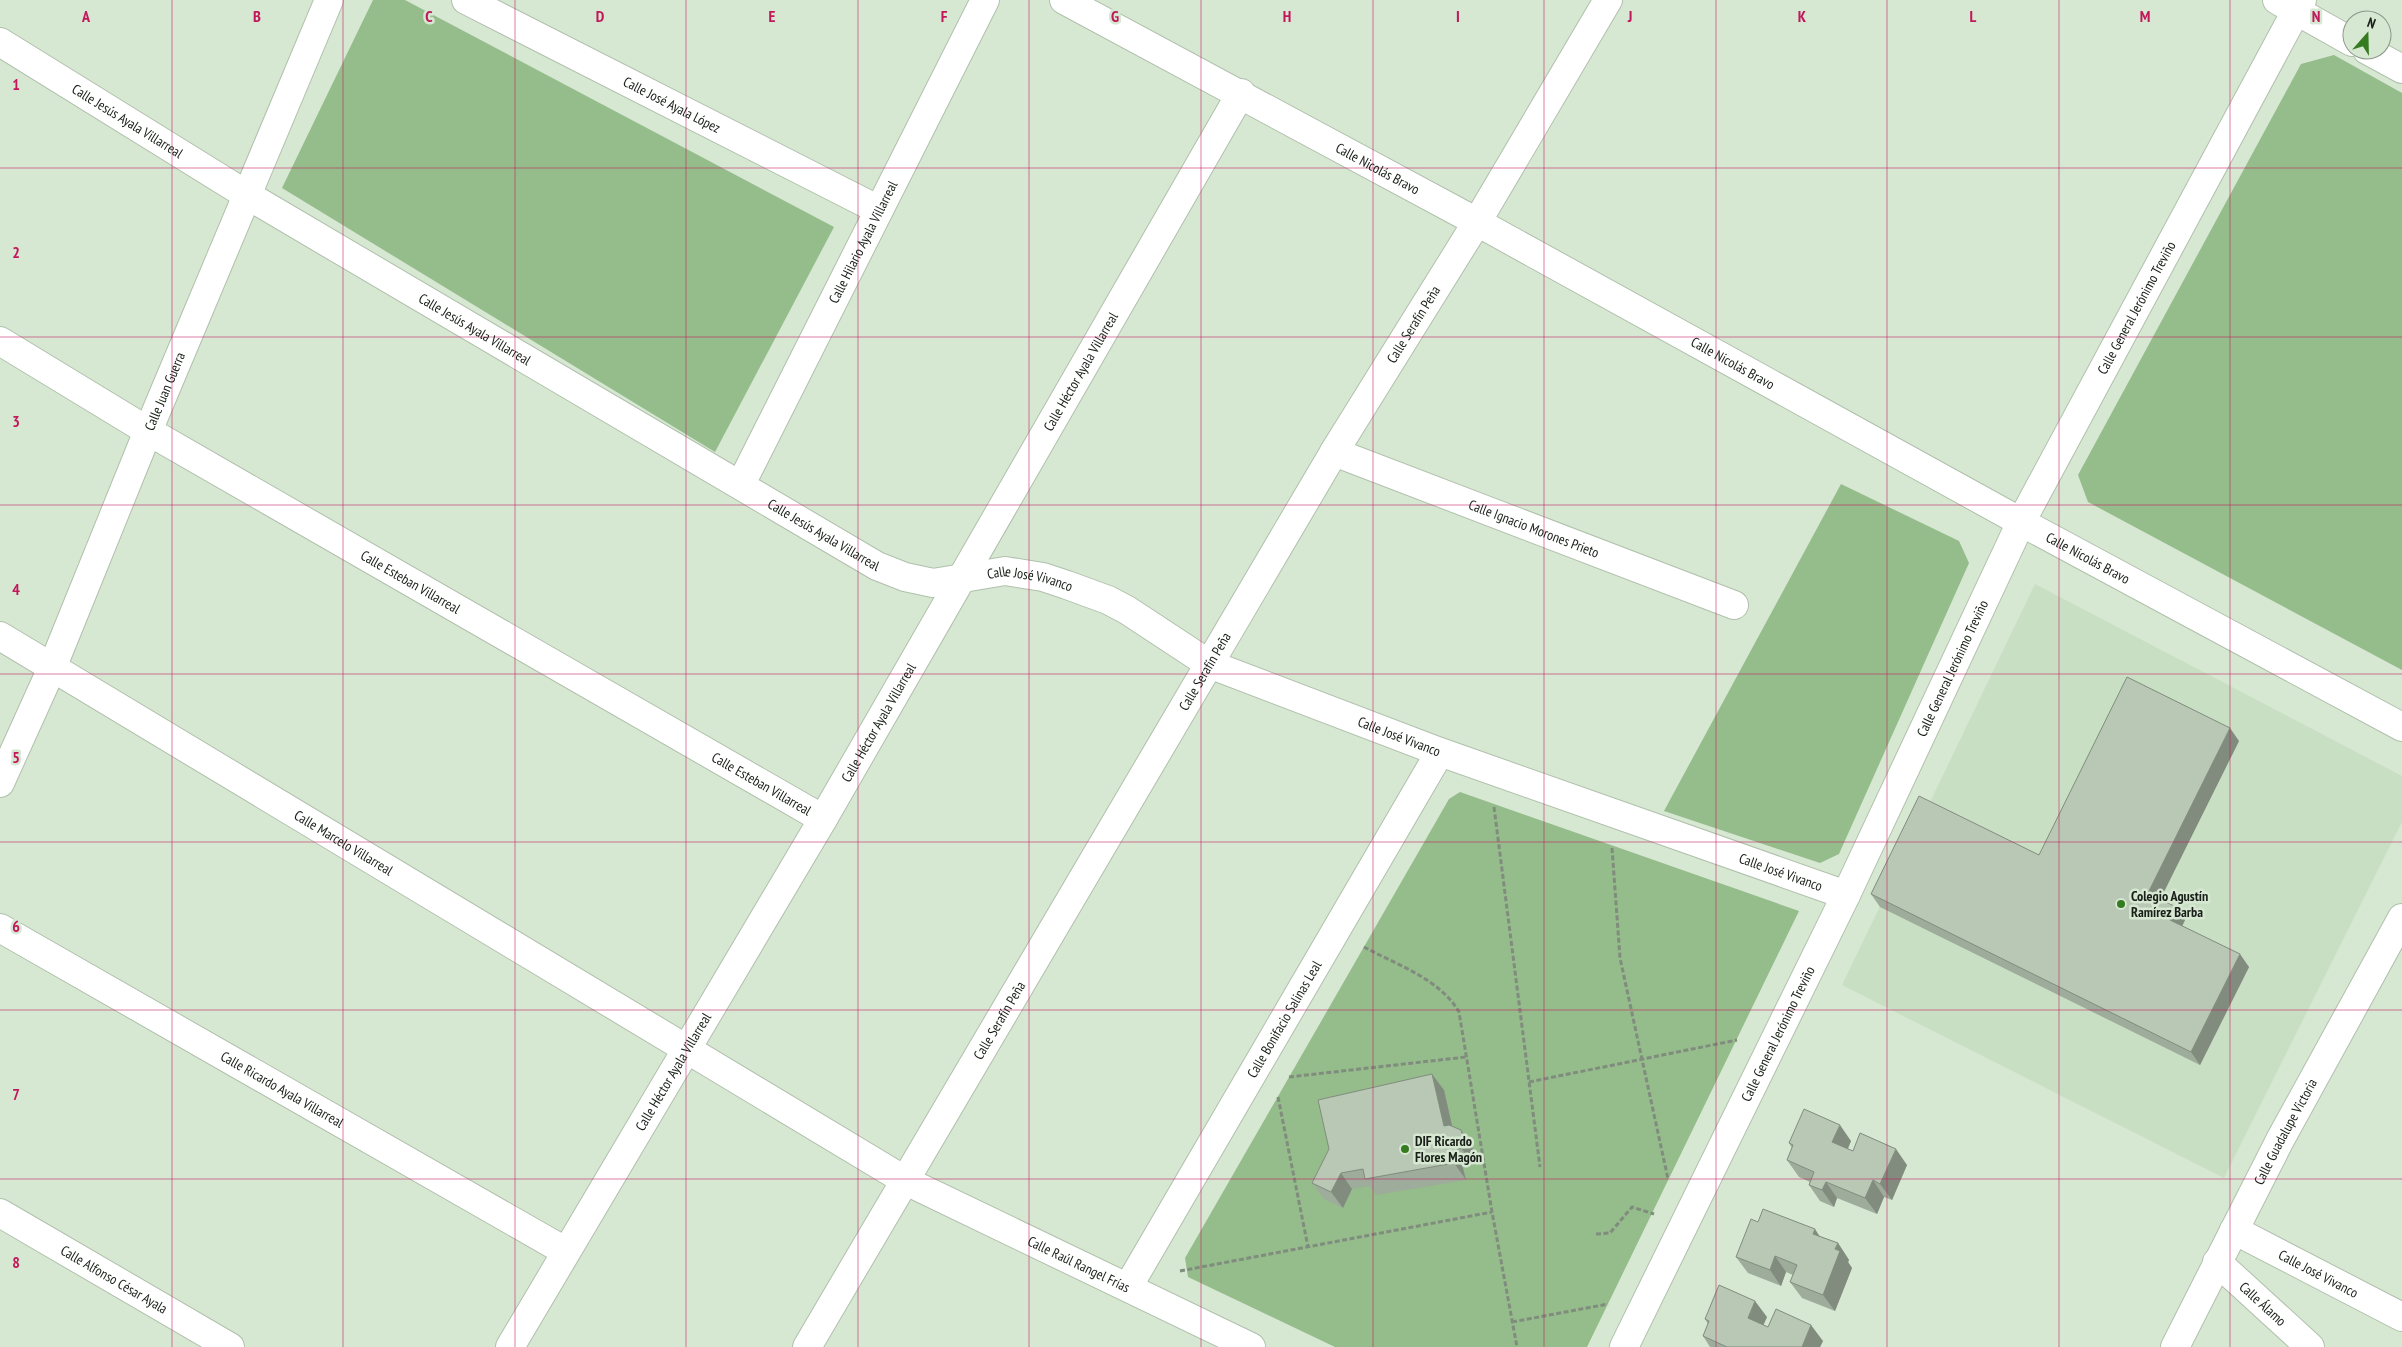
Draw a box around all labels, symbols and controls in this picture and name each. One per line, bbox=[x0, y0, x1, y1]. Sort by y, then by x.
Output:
text: A bbox=[81, 6, 91, 26]
text: B bbox=[253, 6, 261, 26]
text: C bbox=[425, 6, 433, 26]
text: D bbox=[596, 6, 605, 26]
text: E bbox=[769, 6, 776, 26]
text: F bbox=[941, 6, 948, 26]
text: G bbox=[1111, 6, 1119, 26]
text: H bbox=[1283, 6, 1291, 26]
text: I bbox=[1456, 6, 1460, 26]
text: J bbox=[1627, 6, 1632, 26]
text: K bbox=[1798, 6, 1807, 26]
text: L bbox=[1970, 6, 1977, 26]
text: M bbox=[2140, 6, 2150, 26]
text: N bbox=[2312, 6, 2320, 26]
north arrow bbox=[2342, 10, 2392, 60]
text: N bbox=[2365, 13, 2378, 33]
street label: Calle José Ayala López bbox=[620, 72, 724, 137]
text: 1 bbox=[12, 74, 20, 94]
street label: Calle Jesús Ayala Villarreal bbox=[69, 80, 187, 162]
street label: Calle Nicolás Bravo bbox=[1332, 139, 1423, 198]
street label: Calle Hilario Ayala Villarreal bbox=[825, 177, 902, 306]
street label: Calle General Jerónimo Treviño bbox=[2093, 238, 2180, 377]
text: 2 bbox=[12, 242, 20, 262]
street label: Calle Serafín Peña bbox=[1383, 282, 1444, 366]
street label: Calle Jesús Ayala Villarreal bbox=[416, 289, 535, 370]
street label: Calle Héctor Ayala Villarreal bbox=[1039, 308, 1122, 434]
street label: Calle Nicolás Bravo bbox=[1688, 333, 1778, 393]
street label: Calle Juan Guerra bbox=[140, 349, 189, 433]
text: 3 bbox=[12, 411, 20, 431]
street label: Calle Jesús Ayala Villarreal bbox=[765, 495, 883, 575]
street label: Calle Ignacio Morones Prieto bbox=[1466, 495, 1602, 562]
street label: Calle Nicolás Bravo bbox=[2043, 528, 2133, 588]
street label: Calle Esteban Villarreal bbox=[357, 546, 464, 618]
street label: Calle José Vivanco bbox=[986, 562, 1075, 595]
text: 4 bbox=[12, 579, 20, 599]
street label: Calle General Jerónimo Treviño bbox=[1913, 597, 1992, 739]
street label: Calle Serafín Peña bbox=[1175, 629, 1235, 714]
street label: Calle Héctor Ayala Villarreal bbox=[837, 659, 920, 785]
street label: Calle José Vivanco bbox=[1355, 713, 1443, 760]
text: 5 bbox=[12, 747, 20, 767]
street label: Calle Esteban Villarreal bbox=[709, 748, 815, 820]
street label: Calle Marcelo Villarreal bbox=[291, 806, 397, 880]
street label: Calle José Vivanco bbox=[1737, 849, 1825, 895]
place label: Colegio Agustín Ramírez Barba bbox=[2131, 887, 2208, 921]
marker: Colegio Agustín Ramírez Barba bbox=[2115, 898, 2127, 910]
text: 6 bbox=[12, 916, 20, 936]
street label: Calle Bonifacio Salinas Leal bbox=[1243, 957, 1326, 1081]
street label: Calle General Jerónimo Treviño bbox=[1737, 963, 1819, 1104]
street label: Calle Serafín Peña bbox=[969, 978, 1029, 1063]
street label: Calle Héctor Ayala Villarreal bbox=[631, 1009, 716, 1134]
street label: Calle Ricardo Ayala Villarreal bbox=[217, 1047, 347, 1132]
street label: Calle Guadalupe Victoria bbox=[2250, 1075, 2321, 1188]
text: 7 bbox=[12, 1084, 20, 1104]
place label: DIF Ricardo Flores Magón bbox=[1415, 1132, 1482, 1166]
marker: DIF Ricardo Flores Magón bbox=[1399, 1143, 1411, 1155]
street label: Calle Raúl Rangel Frías bbox=[1025, 1232, 1133, 1297]
street label: Calle Alfonso César Ayala bbox=[57, 1241, 171, 1318]
street label: Calle José Vivanco bbox=[2275, 1246, 2361, 1302]
text: 8 bbox=[12, 1252, 20, 1272]
street label: Calle Álamo bbox=[2235, 1278, 2290, 1330]

